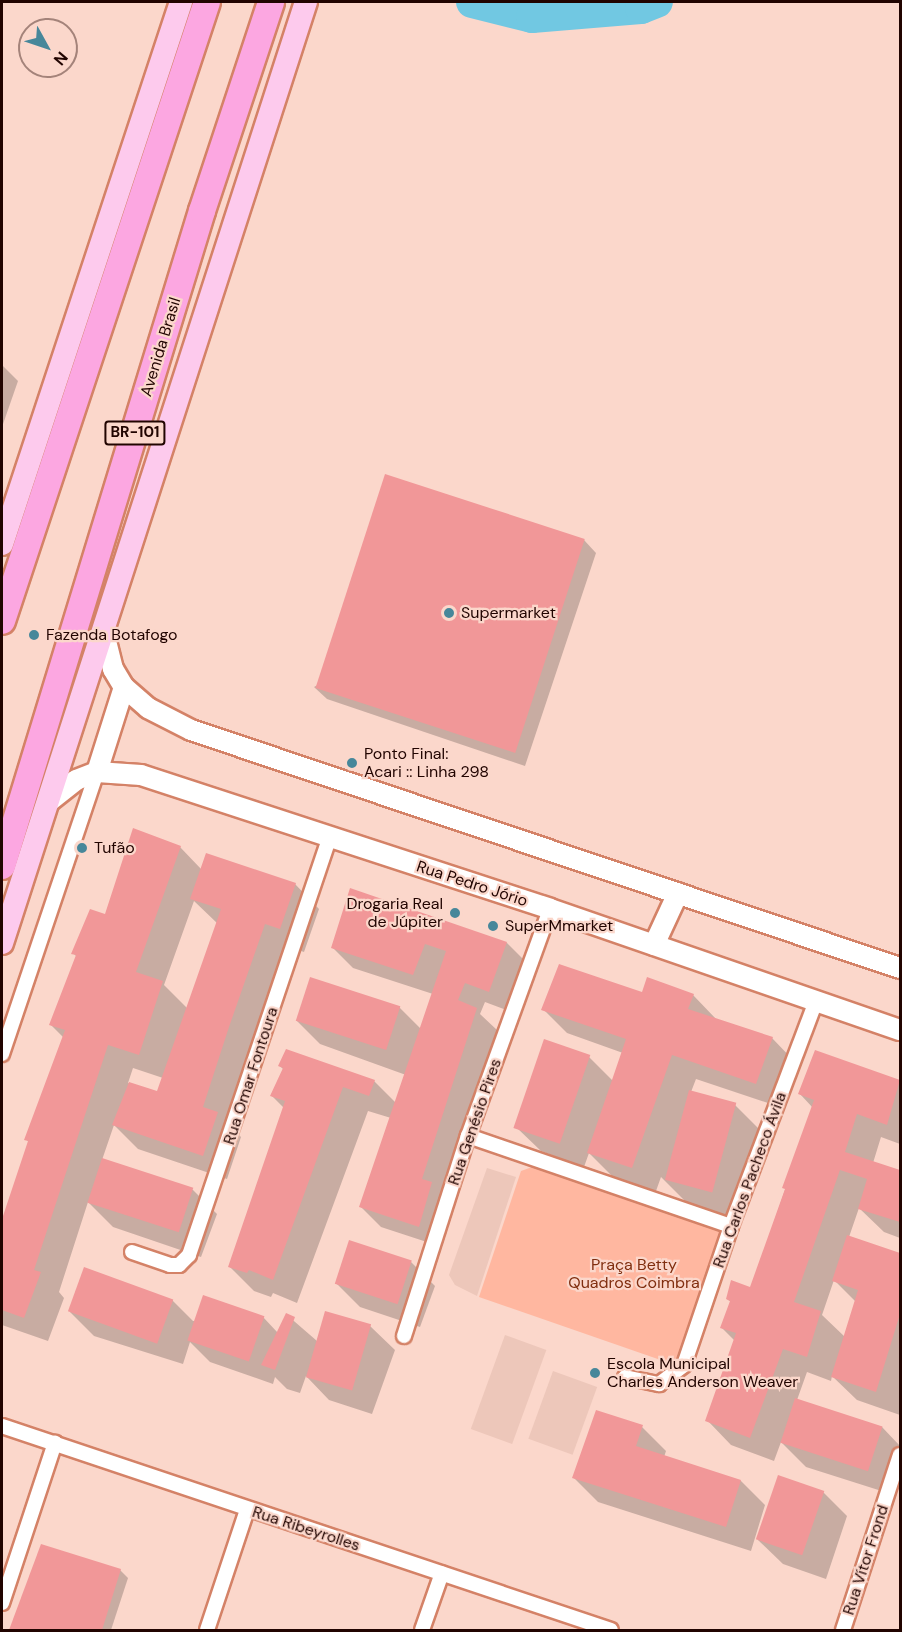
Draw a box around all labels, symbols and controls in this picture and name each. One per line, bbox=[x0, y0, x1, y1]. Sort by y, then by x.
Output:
north arrow bbox=[18, 18, 78, 78]
text: N bbox=[49, 47, 72, 70]
street label: Avenida Brasil bbox=[137, 295, 185, 399]
road number: BR-101 bbox=[104, 421, 166, 445]
place label: Supermarket bbox=[461, 603, 556, 623]
marker: Supermarket bbox=[442, 606, 456, 620]
place label: Fazenda Botafogo bbox=[46, 625, 177, 645]
marker: Fazenda Botafogo bbox=[27, 628, 41, 642]
place label: Ponto Final: Acari :: Linha 298 bbox=[364, 744, 489, 782]
marker: Ponto Final: Acari :: Linha 298 bbox=[345, 756, 359, 770]
place label: Tufão bbox=[94, 838, 135, 858]
marker: Tufão bbox=[75, 841, 89, 855]
street label: Rua Pedro Jório bbox=[414, 857, 530, 911]
place label: Drogaria Real de Júpiter bbox=[346, 894, 443, 932]
marker: Drogaria Real de Júpiter bbox=[448, 906, 462, 920]
place label: SuperMmarket bbox=[505, 916, 613, 936]
marker: SuperMmarket bbox=[486, 919, 500, 933]
street label: Rua Omar Fontoura bbox=[220, 1005, 282, 1147]
street label: Rua Genésio Pires bbox=[444, 1056, 506, 1188]
street label: Rua Carlos Pacheco Ávila bbox=[709, 1090, 791, 1270]
park label: Praça Betty Quadros Coimbra bbox=[568, 1255, 700, 1293]
place label: Escola Municipal Charles Anderson Weaver bbox=[607, 1354, 798, 1392]
marker: Escola Municipal Charles Anderson Weaver bbox=[588, 1366, 602, 1380]
street label: Rua Ribeyrolles bbox=[250, 1503, 362, 1555]
street label: Rua Vítor Frond bbox=[839, 1503, 893, 1617]

